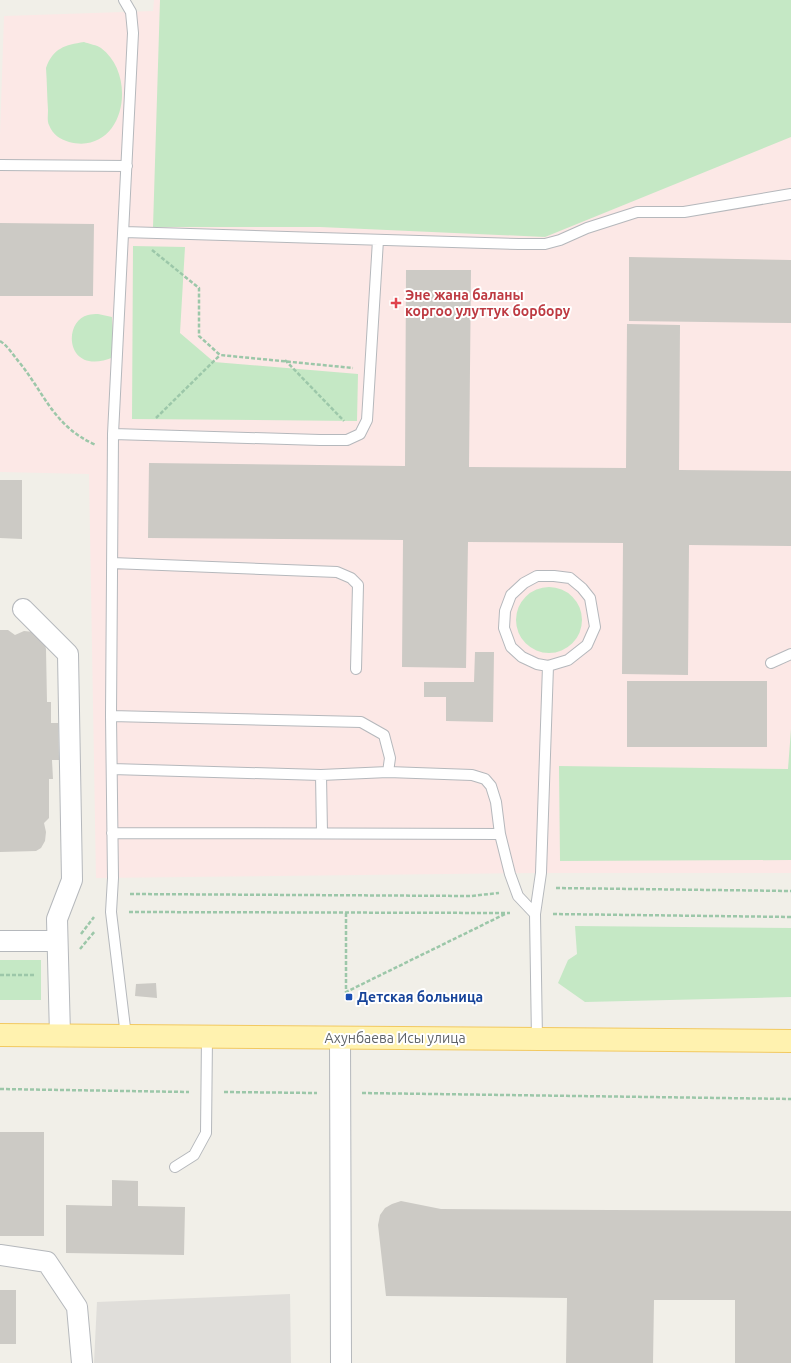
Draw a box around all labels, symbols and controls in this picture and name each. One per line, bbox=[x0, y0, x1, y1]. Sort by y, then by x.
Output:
place label: Эне жана баланы коргоо улуттук борбору bbox=[405, 287, 571, 319]
marker: Эне жана баланы коргоо улуттук борбору bbox=[390, 297, 402, 309]
place label: Детская больница bbox=[357, 989, 483, 1005]
marker: Детская больница bbox=[344, 992, 354, 1002]
street label: Ахунбаева Исы улица bbox=[324, 1030, 466, 1046]

